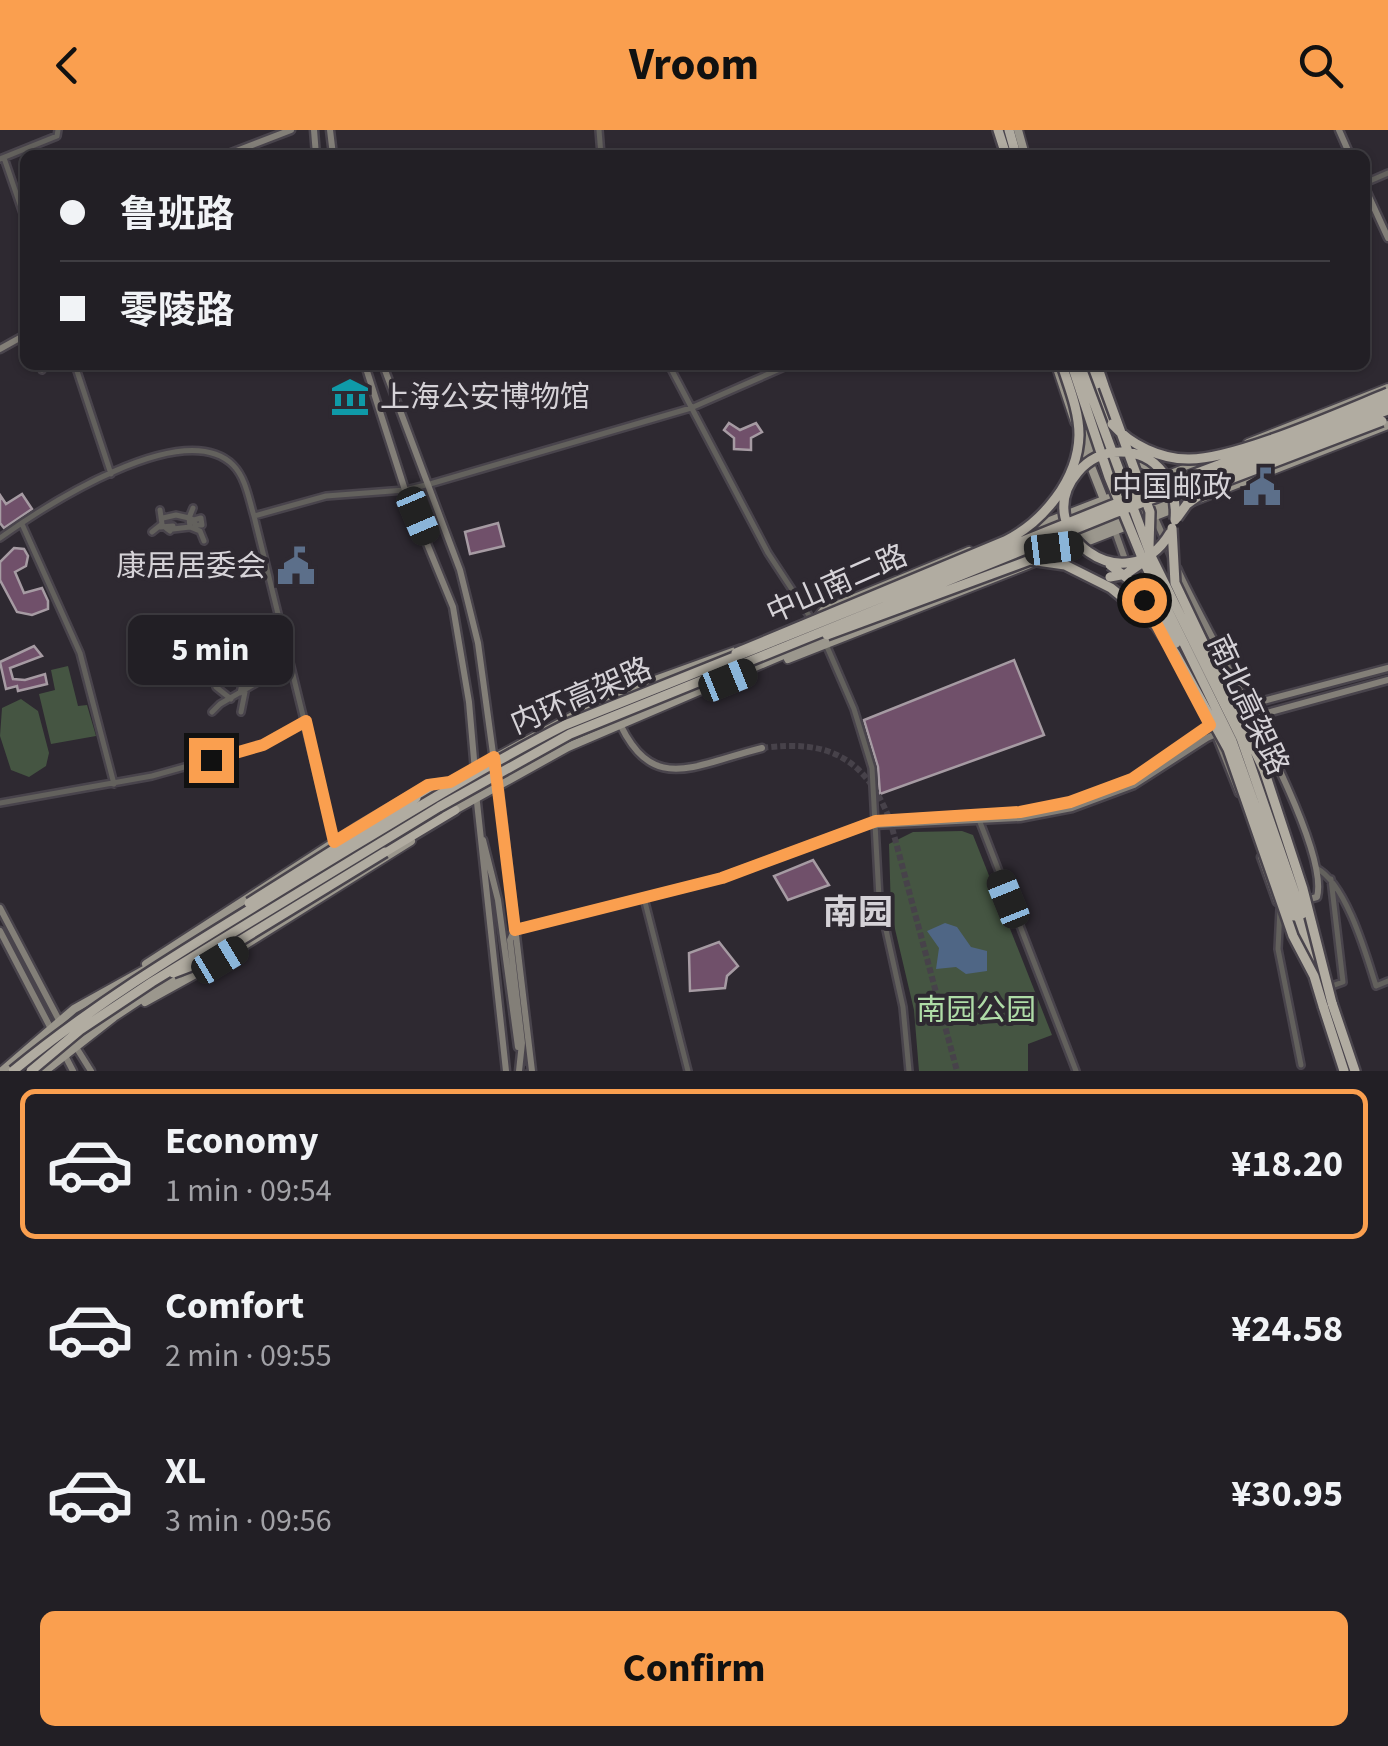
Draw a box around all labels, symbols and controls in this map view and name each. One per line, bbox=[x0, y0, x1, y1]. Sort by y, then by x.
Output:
text: Vroom bbox=[629, 33, 759, 97]
icon: back bbox=[40, 38, 95, 93]
icon: search bbox=[1293, 38, 1348, 93]
text: 鲁班路 bbox=[120, 188, 234, 242]
text: 零陵路 bbox=[120, 284, 234, 338]
museum icon: 上海公安博物馆 bbox=[329, 376, 371, 418]
place label: 上海公安博物馆 bbox=[380, 376, 590, 419]
place label: 中国邮政 bbox=[1112, 466, 1232, 509]
public building icon: 中国邮政 bbox=[1241, 466, 1283, 508]
car bbox=[392, 483, 444, 549]
car bbox=[1022, 529, 1086, 567]
street label: 中山南二路 bbox=[760, 534, 914, 634]
place label: 康居居委会 bbox=[116, 545, 266, 588]
public building icon: 康居居委会 bbox=[275, 545, 317, 587]
route start bbox=[1122, 578, 1167, 623]
callout: 5 min bbox=[128, 615, 294, 685]
text: 5 min bbox=[172, 627, 249, 673]
street label: 南北高架路 bbox=[1197, 628, 1299, 782]
street label: 内环高架路 bbox=[504, 647, 658, 745]
car bbox=[695, 655, 761, 705]
route end bbox=[189, 738, 234, 783]
car bbox=[983, 866, 1033, 932]
district label: 南园 bbox=[823, 888, 893, 938]
car bbox=[187, 932, 253, 988]
park label: 南园公园 bbox=[916, 989, 1036, 1032]
text: Economy bbox=[165, 1114, 318, 1168]
icon: car bbox=[45, 1119, 135, 1209]
text: ¥18.20 bbox=[1231, 1137, 1343, 1191]
text: 1 min · 09:54 bbox=[165, 1168, 332, 1214]
text: Comfort bbox=[165, 1279, 304, 1333]
icon: car bbox=[45, 1284, 135, 1374]
text: ¥24.58 bbox=[1231, 1302, 1343, 1356]
text: 2 min · 09:55 bbox=[165, 1333, 332, 1379]
text: XL bbox=[165, 1444, 206, 1498]
icon: car bbox=[45, 1449, 135, 1539]
text: ¥30.95 bbox=[1231, 1467, 1343, 1521]
text: 3 min · 09:56 bbox=[165, 1498, 332, 1544]
button: Confirm bbox=[40, 1611, 1348, 1726]

